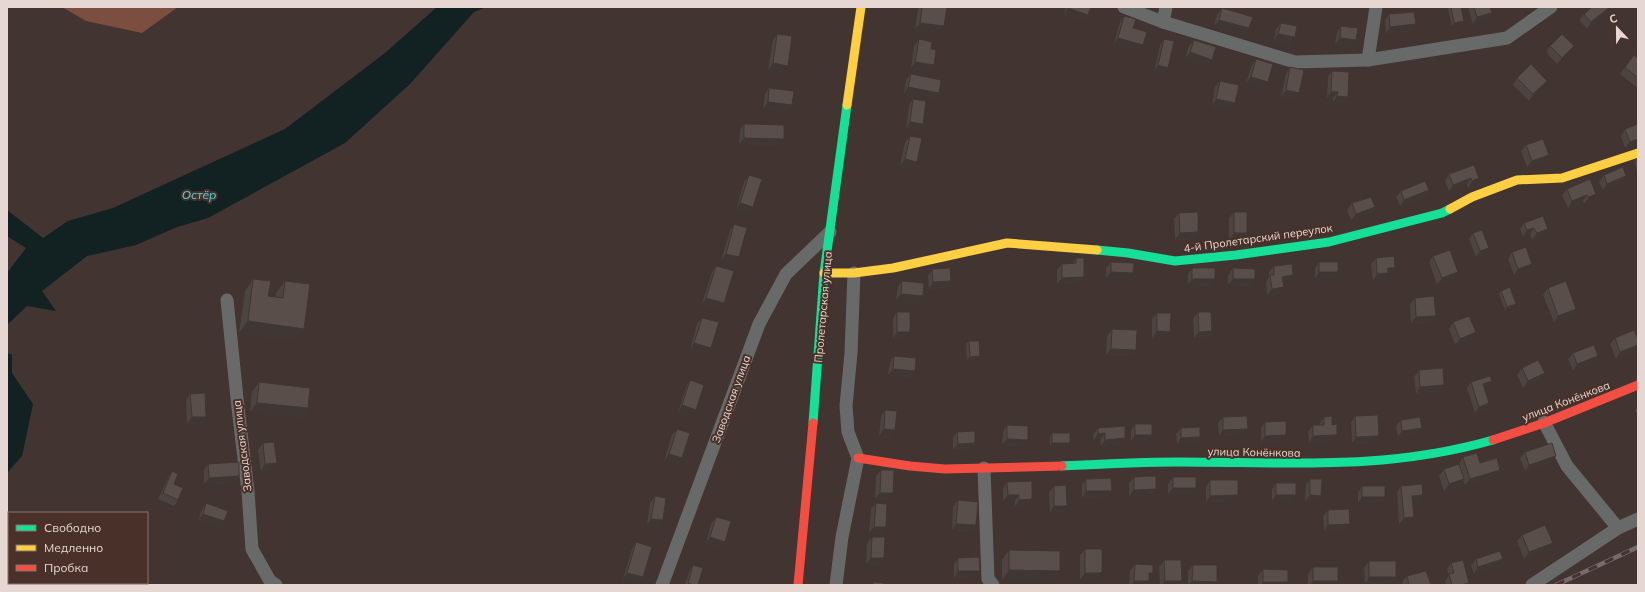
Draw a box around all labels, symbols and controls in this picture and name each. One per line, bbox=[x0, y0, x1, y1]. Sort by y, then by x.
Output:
north arrow bbox=[1597, 8, 1637, 48]
text: С bbox=[1607, 11, 1620, 27]
water label: Остёр bbox=[182, 187, 216, 202]
street label: 4-й Пролетарский переулок bbox=[1183, 221, 1333, 255]
street label: Пролетарская улица bbox=[811, 251, 835, 363]
street label: Заводская улица bbox=[709, 353, 753, 445]
street label: улица Конёнкова bbox=[1520, 378, 1612, 424]
street label: Заводская улица bbox=[229, 399, 255, 493]
street label: улица Конёнкова bbox=[1207, 444, 1301, 460]
legend bbox=[8, 512, 148, 584]
text: Свободно bbox=[44, 520, 101, 535]
text: Медленно bbox=[44, 540, 103, 555]
text: Пробка bbox=[44, 560, 88, 575]

